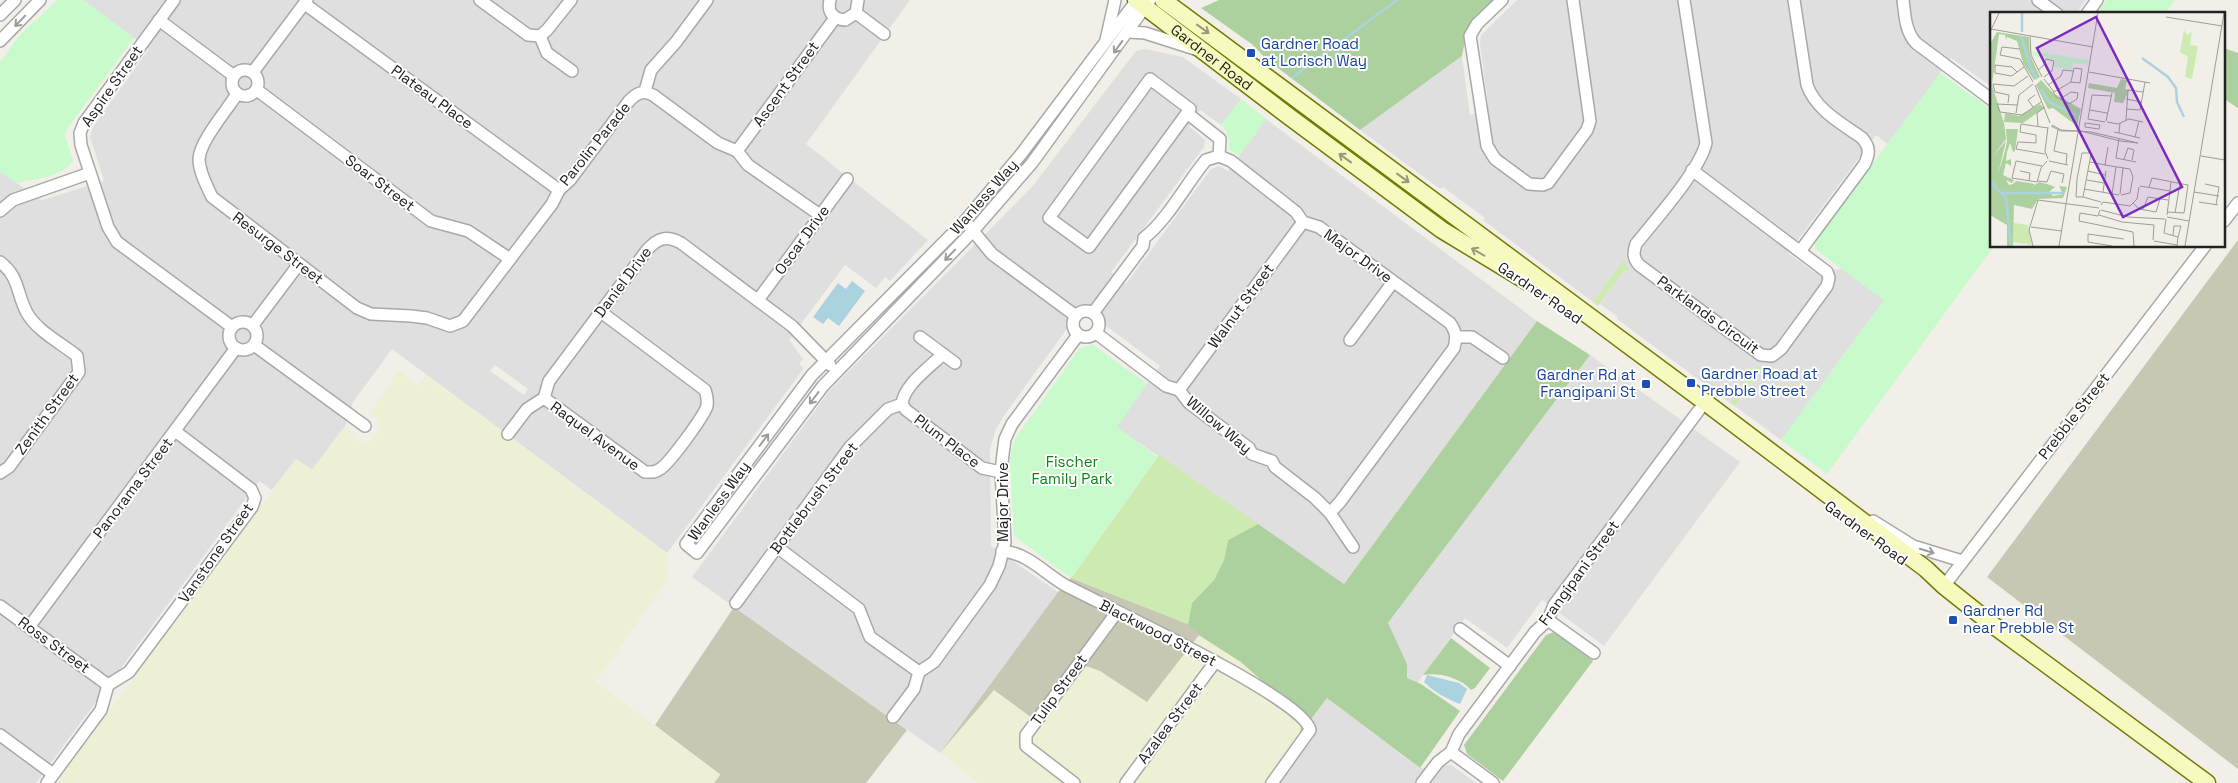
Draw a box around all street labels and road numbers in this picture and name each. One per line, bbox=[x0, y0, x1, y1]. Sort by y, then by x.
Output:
street label: Gardner Road bbox=[1167, 20, 1257, 94]
street label: Ascent Street bbox=[748, 37, 823, 130]
street label: Aspire Street bbox=[77, 41, 147, 130]
street label: Plateau Place bbox=[388, 60, 477, 133]
street label: Parolin Parade bbox=[555, 98, 634, 189]
street label: Soar Street bbox=[342, 150, 419, 215]
street label: Wanless Way bbox=[946, 155, 1021, 238]
street label: Oscar Drive bbox=[770, 201, 833, 278]
street label: Resurge Street bbox=[229, 207, 328, 288]
street label: Major Drive bbox=[1320, 224, 1396, 287]
street label: Daniel Drive bbox=[590, 242, 655, 321]
street label: Gardner Road bbox=[1494, 257, 1586, 328]
street label: Walnut Street bbox=[1203, 260, 1278, 352]
street label: Parklands Circuit bbox=[1654, 271, 1763, 358]
street label: Prebble Street bbox=[2034, 368, 2113, 463]
street label: Zenith Street bbox=[11, 369, 83, 458]
street label: Willow Way bbox=[1183, 392, 1256, 457]
street label: Raquel Avenue bbox=[547, 397, 644, 474]
street label: Plum Place bbox=[911, 410, 984, 472]
street label: Panorama Street bbox=[89, 434, 177, 542]
street label: Bottlebrush Street bbox=[765, 438, 862, 557]
street label: Wanless Way bbox=[683, 457, 754, 544]
street label: Major Drive bbox=[993, 462, 1012, 542]
street label: Gardner Road bbox=[1821, 496, 1912, 569]
street label: Vanstone Street bbox=[174, 499, 257, 606]
street label: Frangipani Street bbox=[1534, 516, 1623, 629]
street label: Blackwood Street bbox=[1097, 595, 1220, 670]
street label: Ross Street bbox=[15, 612, 94, 677]
street label: Tulip Street bbox=[1026, 650, 1091, 729]
street label: Azalea Street bbox=[1133, 678, 1206, 767]

